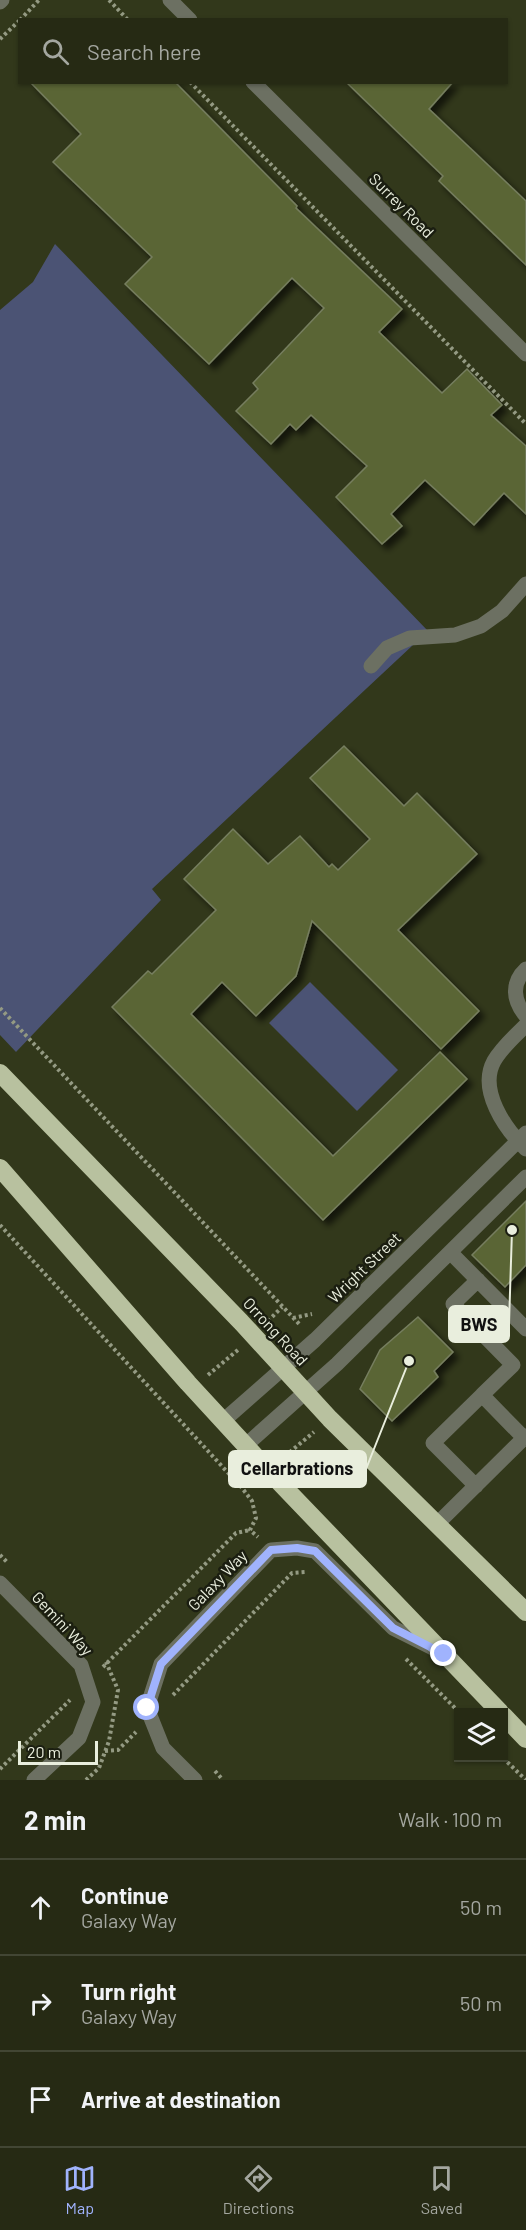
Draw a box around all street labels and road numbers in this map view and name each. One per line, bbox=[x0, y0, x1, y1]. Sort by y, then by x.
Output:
street label: Surrey Road bbox=[366, 169, 438, 241]
street label: Wright Street bbox=[324, 1228, 404, 1306]
street label: Orrong Road bbox=[240, 1293, 312, 1369]
street label: Galaxy Way bbox=[184, 1545, 251, 1614]
street label: Gemini Way bbox=[29, 1587, 98, 1659]

